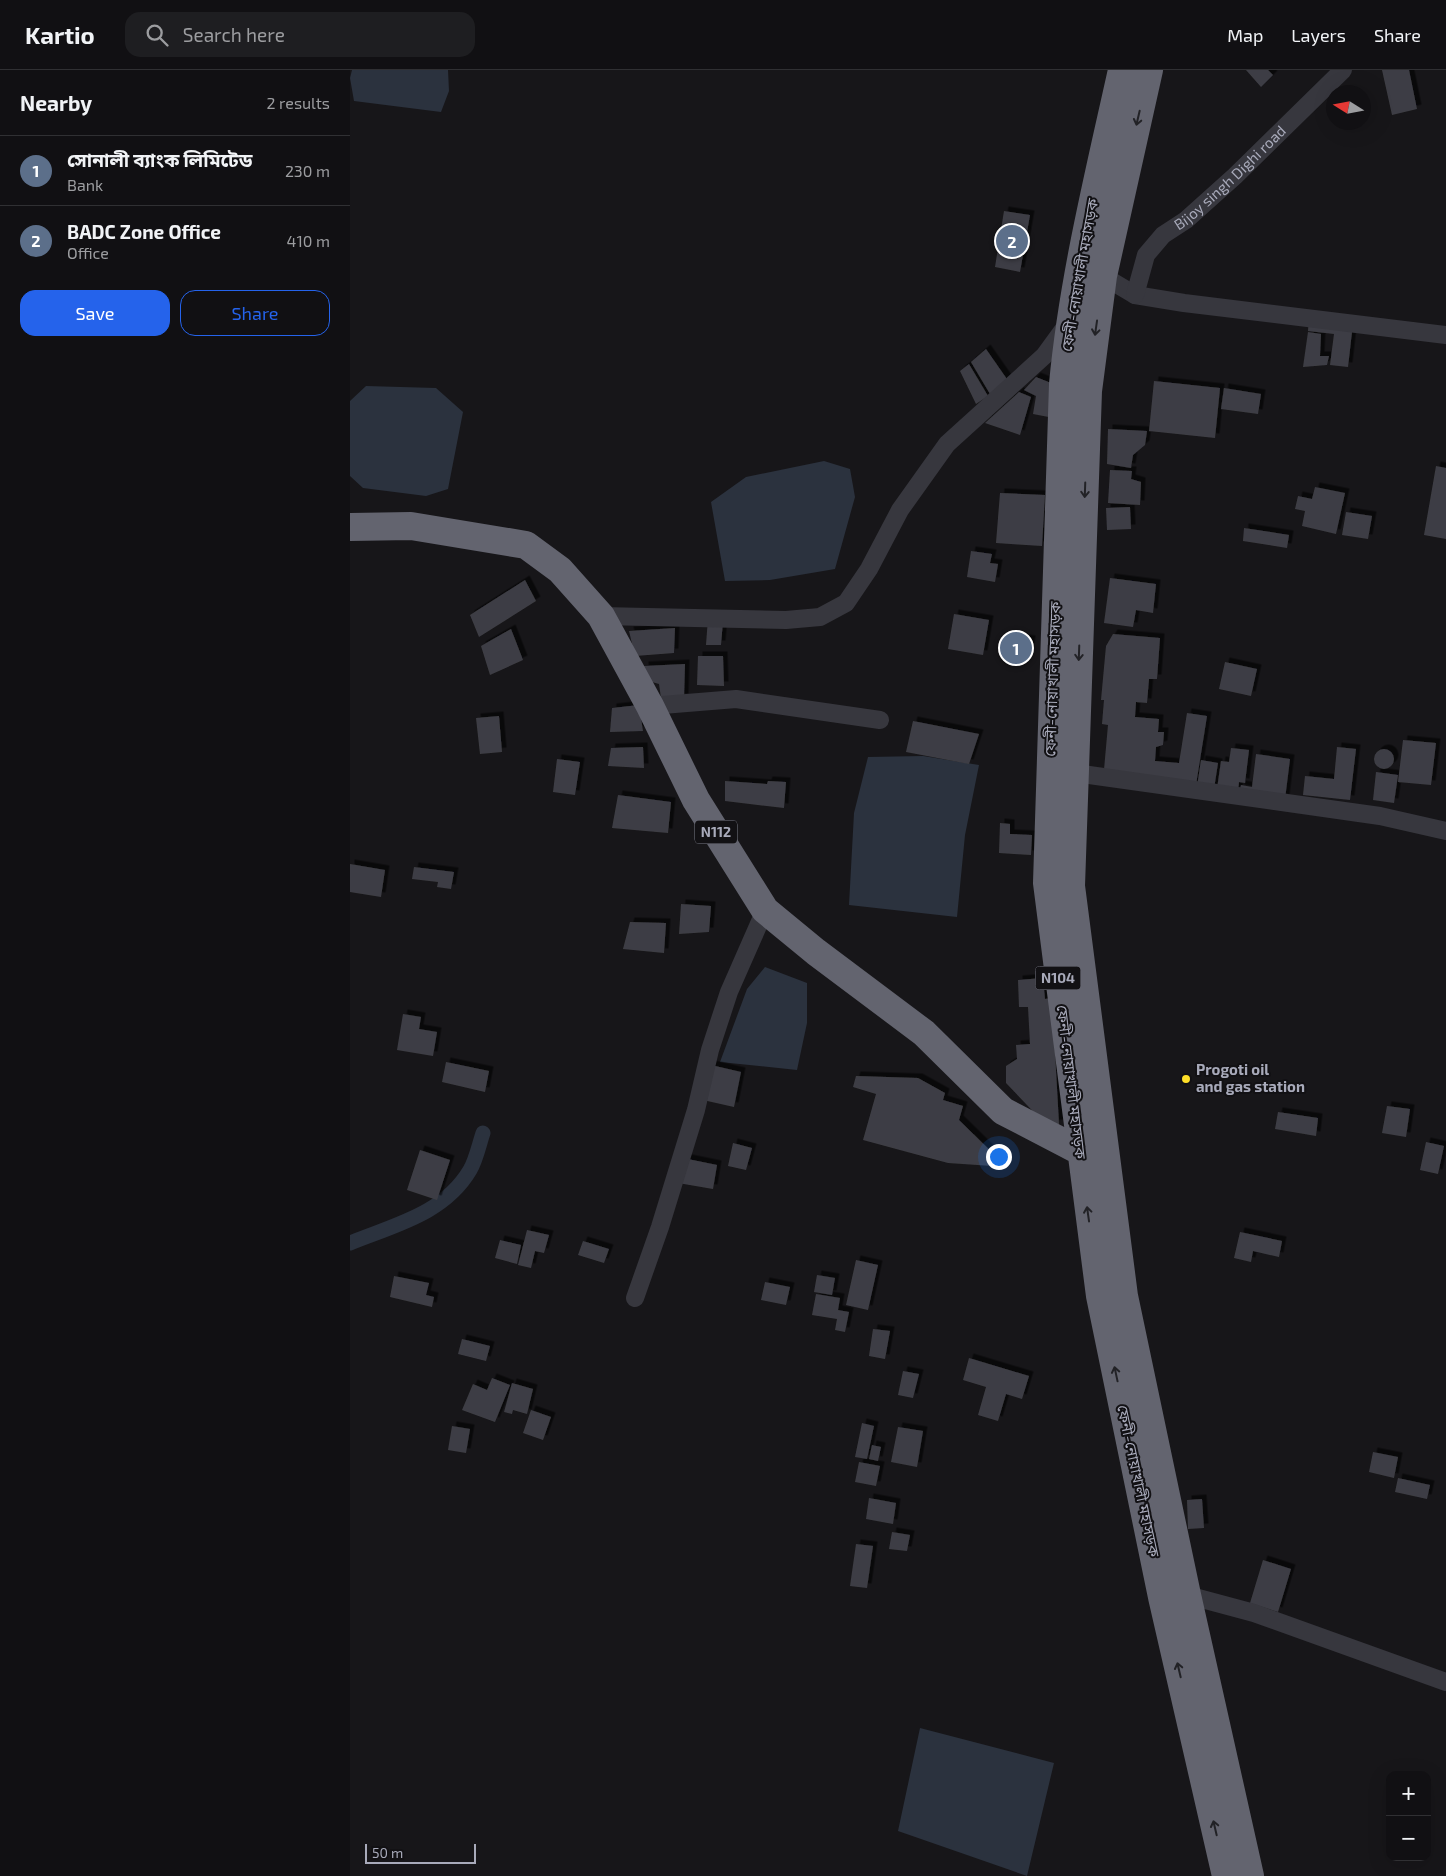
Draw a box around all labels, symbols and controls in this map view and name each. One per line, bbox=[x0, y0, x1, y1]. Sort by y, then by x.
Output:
search box bbox=[125, 12, 475, 57]
text: Kartio bbox=[25, 20, 95, 49]
icon: search bbox=[143, 21, 171, 49]
text: Search here bbox=[183, 23, 285, 46]
text: Map bbox=[1227, 24, 1263, 46]
text: Layers bbox=[1291, 24, 1346, 46]
text: Share bbox=[1374, 24, 1421, 46]
north arrow bbox=[1326, 85, 1371, 130]
text: Nearby bbox=[20, 90, 92, 115]
text: 2 results bbox=[267, 93, 330, 112]
one-way arrow bbox=[1133, 109, 1142, 125]
street label: Bijoy singh Dighi road bbox=[1170, 121, 1289, 233]
text: সোনালী ব্যাংক লিমিটেড bbox=[67, 148, 252, 171]
text: 1 bbox=[33, 161, 39, 180]
text: 230 m bbox=[285, 161, 330, 180]
text: Bank bbox=[67, 175, 103, 194]
street label: ফেনী-নোয়াখালী মহাসড়ক bbox=[1057, 196, 1101, 353]
text: BADC Zone Office bbox=[67, 220, 221, 243]
pin: 2 bbox=[996, 222, 1028, 260]
text: 2 bbox=[31, 231, 41, 250]
text: 410 m bbox=[287, 231, 330, 250]
text: Office bbox=[67, 243, 109, 262]
button: Save bbox=[20, 290, 170, 336]
button: Share bbox=[180, 290, 330, 336]
one-way arrow bbox=[1091, 320, 1101, 336]
one-way arrow bbox=[1080, 482, 1089, 498]
street label: ফেনী-নোয়াখালী মহাসড়ক bbox=[1040, 600, 1064, 757]
pin: 1 bbox=[1000, 629, 1032, 667]
one-way arrow bbox=[1075, 644, 1084, 660]
road number: N112 bbox=[695, 820, 737, 844]
road number: N104 bbox=[1036, 966, 1080, 990]
street label: ফেনী-নোয়াখালী মহাসড়ক bbox=[1054, 1004, 1090, 1161]
place label: Progoti oil and gas station bbox=[1196, 1060, 1305, 1095]
marker: Progoti oil and gas station bbox=[1180, 1073, 1192, 1085]
your location bbox=[986, 1144, 1012, 1170]
one-way arrow bbox=[1083, 1206, 1093, 1222]
one-way arrow bbox=[1111, 1367, 1120, 1383]
street label: ফেনী-নোয়াখালী মহাসড়ক bbox=[1114, 1403, 1164, 1559]
one-way arrow bbox=[1174, 1662, 1183, 1678]
map controls bbox=[1386, 1771, 1431, 1861]
button: + bbox=[1386, 1771, 1431, 1816]
button: − bbox=[1386, 1816, 1431, 1861]
one-way arrow bbox=[1210, 1821, 1219, 1837]
scale bar bbox=[365, 1841, 476, 1864]
text: 50 m bbox=[372, 1844, 403, 1861]

